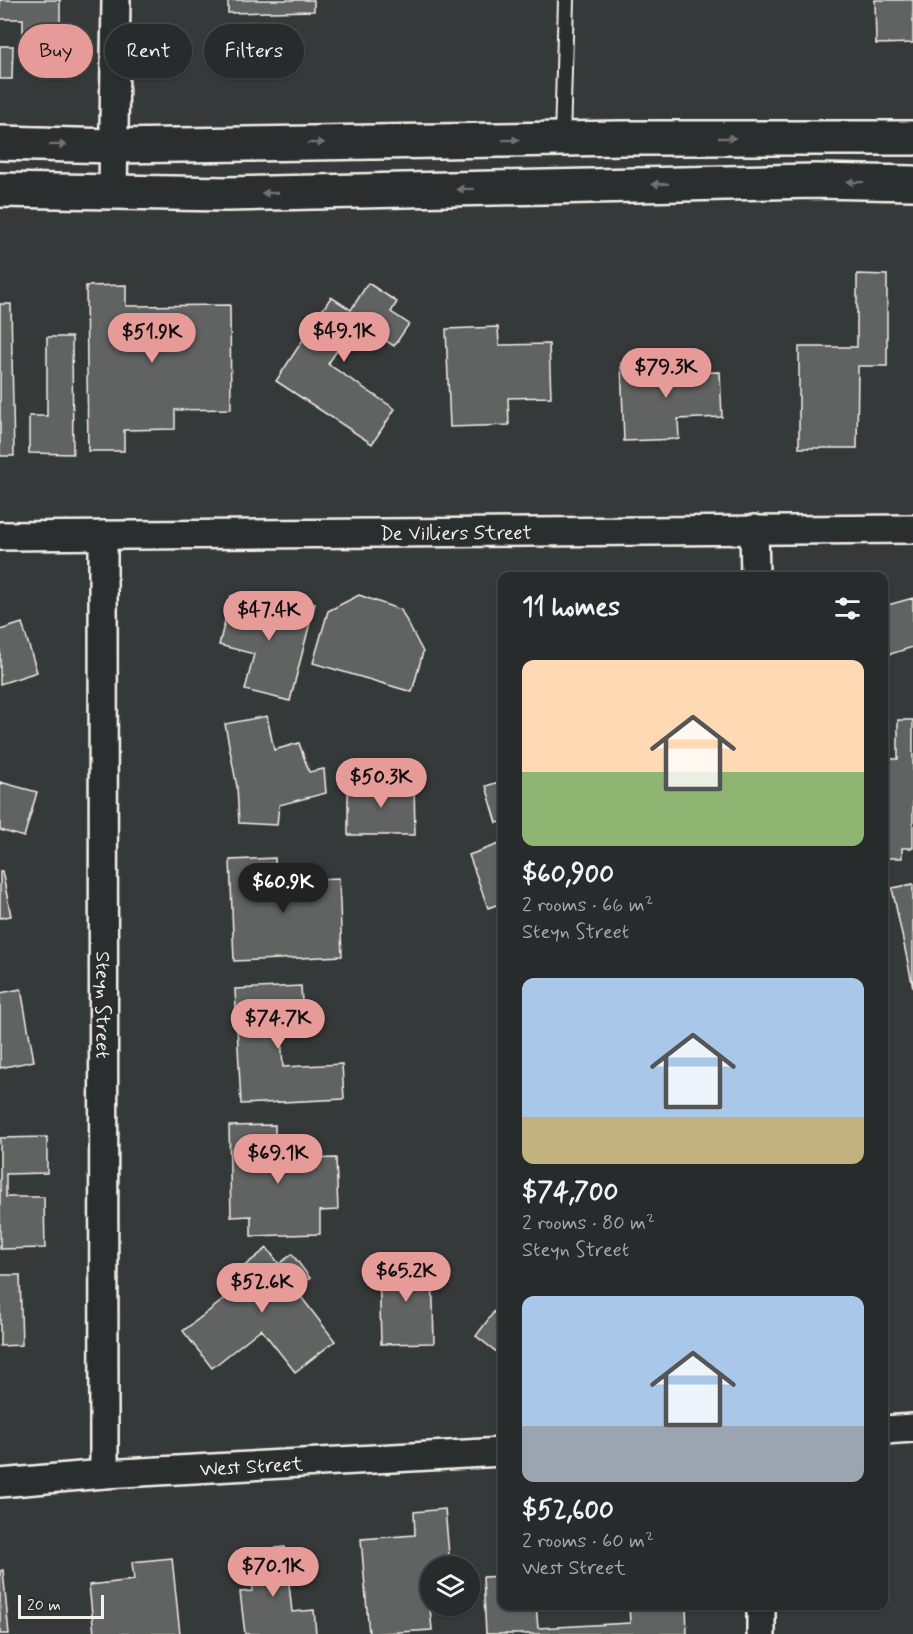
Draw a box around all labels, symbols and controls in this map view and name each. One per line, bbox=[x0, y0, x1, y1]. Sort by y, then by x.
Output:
chip: Buy bbox=[18, 24, 93, 78]
chip: Rent bbox=[105, 24, 192, 78]
chip: Filters bbox=[204, 24, 304, 78]
one-way arrow bbox=[718, 133, 737, 143]
one-way arrow bbox=[502, 135, 521, 145]
one-way arrow bbox=[307, 138, 326, 148]
one-way arrow bbox=[49, 140, 68, 149]
one-way arrow bbox=[845, 177, 864, 187]
one-way arrow bbox=[650, 179, 669, 189]
one-way arrow bbox=[455, 184, 474, 193]
one-way arrow bbox=[260, 189, 279, 198]
pin: $49.1K bbox=[295, 312, 393, 363]
pin: $51.9K bbox=[103, 313, 201, 364]
text: $49.1K bbox=[313, 318, 375, 345]
text: $51.9K bbox=[122, 319, 182, 346]
pin: $79.3K bbox=[617, 348, 715, 399]
text: $79.3K bbox=[634, 354, 698, 381]
street label: De Villiers Street bbox=[380, 520, 532, 548]
pin: $47.4K bbox=[220, 591, 318, 642]
text: 11 homes bbox=[522, 591, 620, 625]
icon: filters bbox=[831, 592, 864, 625]
text: $47.4K bbox=[237, 597, 301, 624]
icon: home bbox=[639, 699, 747, 807]
pin: $50.3K bbox=[332, 758, 430, 809]
text: $50.3K bbox=[350, 764, 412, 791]
text: $60,900 bbox=[522, 858, 614, 892]
pin: $60.9K bbox=[234, 863, 332, 914]
text: $60.9K bbox=[252, 869, 314, 896]
text: 2 rooms · 66 m² bbox=[522, 892, 653, 919]
text: Steyn Street bbox=[522, 919, 629, 946]
street label: Steyn Street bbox=[88, 951, 116, 1059]
pin: $74.7K bbox=[229, 999, 327, 1050]
text: $74.7K bbox=[245, 1005, 311, 1032]
icon: home bbox=[639, 1017, 747, 1125]
pin: $69.1K bbox=[229, 1134, 327, 1185]
text: $69.1K bbox=[247, 1140, 309, 1167]
text: $74,700 bbox=[522, 1176, 618, 1210]
text: 2 rooms · 80 m² bbox=[522, 1210, 655, 1237]
text: Steyn Street bbox=[522, 1237, 629, 1264]
pin: $65.2K bbox=[357, 1252, 455, 1303]
text: $65.2K bbox=[376, 1258, 436, 1285]
pin: $52.6K bbox=[213, 1263, 311, 1314]
text: $52.6K bbox=[231, 1269, 293, 1296]
icon: home bbox=[639, 1335, 747, 1443]
street label: West Street bbox=[199, 1451, 304, 1484]
text: $52,600 bbox=[522, 1494, 614, 1528]
text: 2 rooms · 60 m² bbox=[522, 1528, 654, 1555]
pin: $70.1K bbox=[224, 1547, 322, 1598]
text: $70.1K bbox=[242, 1553, 304, 1580]
text: West Street bbox=[522, 1555, 626, 1582]
map controls bbox=[420, 1556, 480, 1616]
button: layers bbox=[420, 1556, 480, 1616]
scale bar bbox=[18, 1592, 104, 1620]
text: 20 m bbox=[27, 1595, 61, 1616]

